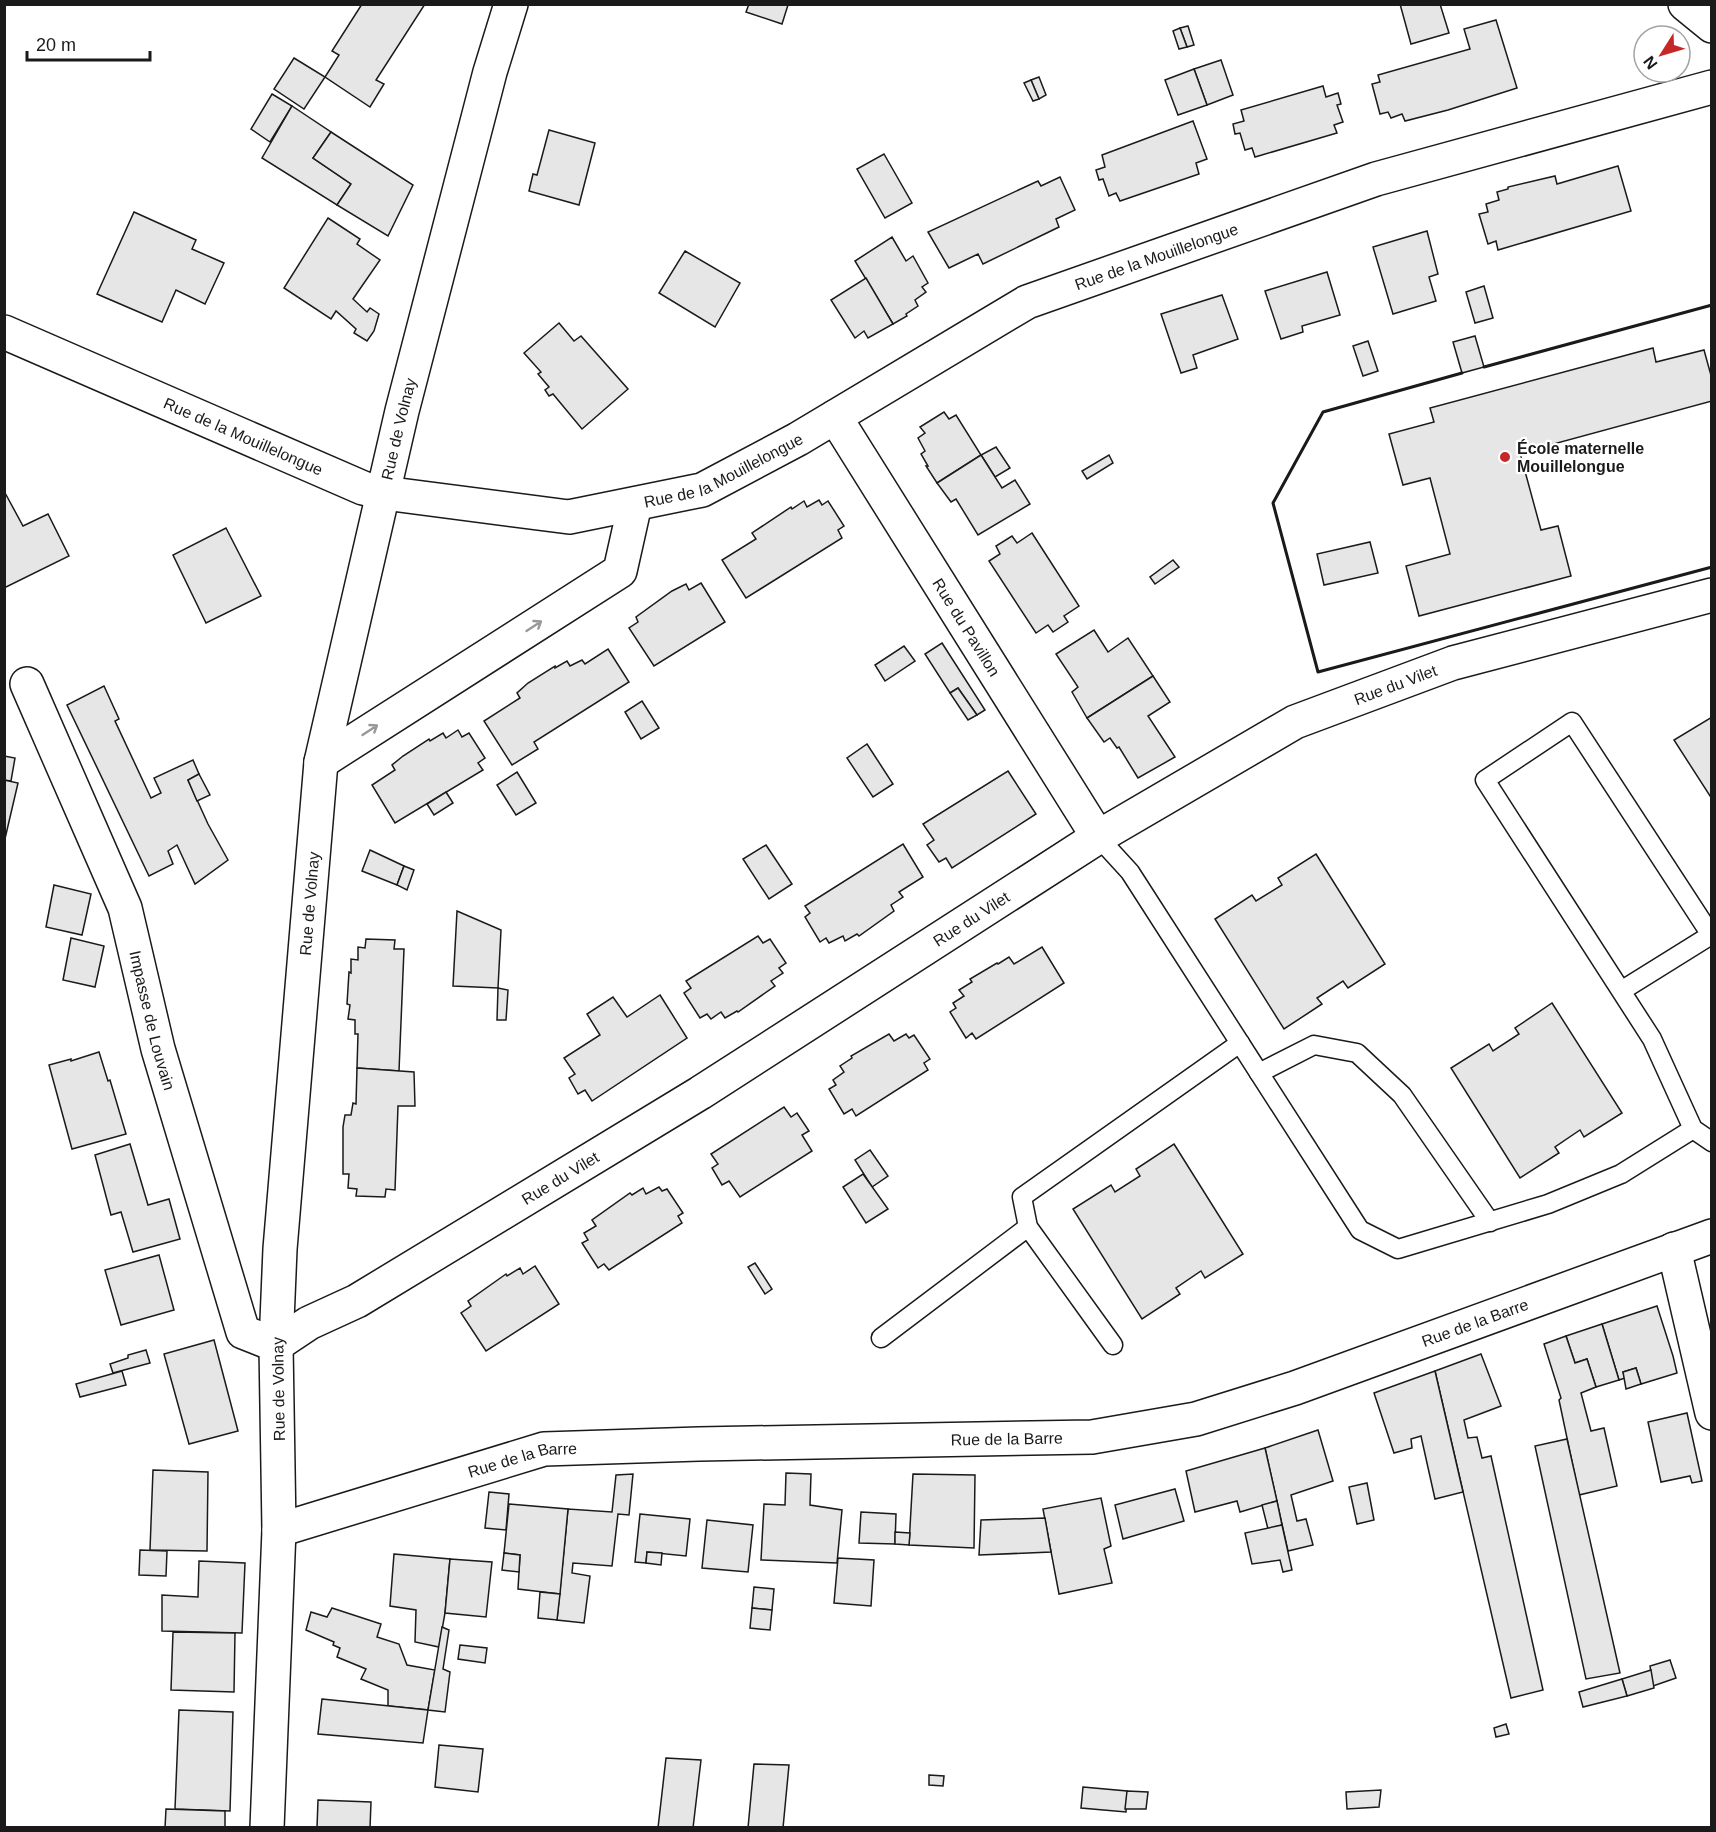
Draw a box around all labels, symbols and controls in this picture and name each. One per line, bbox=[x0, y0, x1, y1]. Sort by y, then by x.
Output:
scale bar bbox=[27, 24, 150, 62]
north arrow bbox=[1632, 24, 1692, 84]
text: 20 m bbox=[36, 35, 76, 55]
text: N bbox=[1640, 53, 1661, 72]
street label: Rue de la Mouillelongue bbox=[1073, 220, 1240, 293]
street label: Rue de Volnay bbox=[378, 376, 419, 482]
street label: Rue de la Mouillelongue bbox=[161, 394, 325, 479]
street label: Rue de la Mouillelongue bbox=[642, 430, 806, 511]
place label: École maternelle Mouillelongue bbox=[1517, 439, 1644, 475]
marker: École maternelle Mouillelongue bbox=[1498, 450, 1512, 464]
street label: Rue du Pavillon bbox=[929, 575, 1003, 680]
one-way arrow bbox=[526, 619, 543, 632]
street label: Rue du Vilet bbox=[1352, 662, 1440, 708]
one-way arrow bbox=[361, 724, 378, 736]
street label: Rue de Volnay bbox=[297, 851, 322, 956]
street label: Rue du Vilet bbox=[930, 888, 1013, 950]
street label: Impasse de Louvain bbox=[126, 949, 178, 1092]
street label: Rue du Vilet bbox=[519, 1148, 602, 1208]
street label: Rue de la Barre bbox=[1419, 1296, 1531, 1350]
street label: Rue de Volnay bbox=[269, 1337, 288, 1441]
street label: Rue de la Barre bbox=[951, 1430, 1063, 1449]
street label: Rue de la Barre bbox=[466, 1440, 577, 1481]

